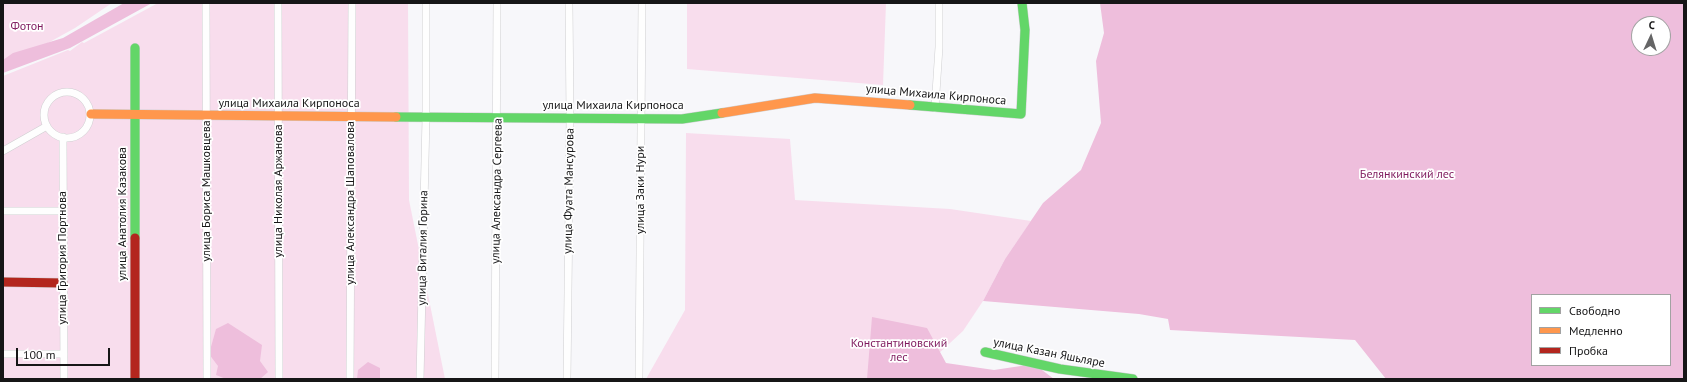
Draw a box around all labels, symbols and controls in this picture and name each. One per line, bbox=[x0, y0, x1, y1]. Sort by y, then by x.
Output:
north arrow bbox=[1631, 16, 1671, 56]
text: С bbox=[1648, 18, 1655, 32]
park label: Фотон bbox=[10, 20, 44, 34]
street label: улица Михаила Кирпоноса bbox=[865, 82, 1007, 108]
street label: улица Михаила Кирпоноса bbox=[218, 97, 360, 111]
street label: улица Михаила Кирпоноса bbox=[542, 99, 684, 113]
street label: улица Александра Сергеева bbox=[489, 118, 505, 264]
street label: улица Бориса Машковцева bbox=[200, 120, 214, 262]
street label: улица Александра Шаповалова bbox=[344, 121, 358, 285]
street label: улица Николая Аржанова bbox=[272, 124, 286, 258]
street label: улица Фуата Мансурова bbox=[561, 128, 577, 254]
street label: улица Заки Нури bbox=[634, 146, 648, 234]
street label: улица Анатолия Казакова bbox=[116, 147, 130, 281]
park label: Белянкинский лес bbox=[1360, 168, 1454, 182]
street label: улица Виталия Горина bbox=[415, 190, 431, 306]
street label: улица Григория Портнова bbox=[56, 191, 70, 325]
legend bbox=[1531, 294, 1671, 366]
text: Свободно bbox=[1569, 303, 1620, 318]
text: Медленно bbox=[1569, 323, 1623, 338]
street label: улица Казан Яшьляре bbox=[992, 335, 1106, 371]
park label: Константиновский лес bbox=[851, 337, 947, 365]
scale bar bbox=[18, 340, 112, 366]
text: Пробка bbox=[1569, 343, 1608, 358]
text: 100 m bbox=[23, 347, 56, 362]

